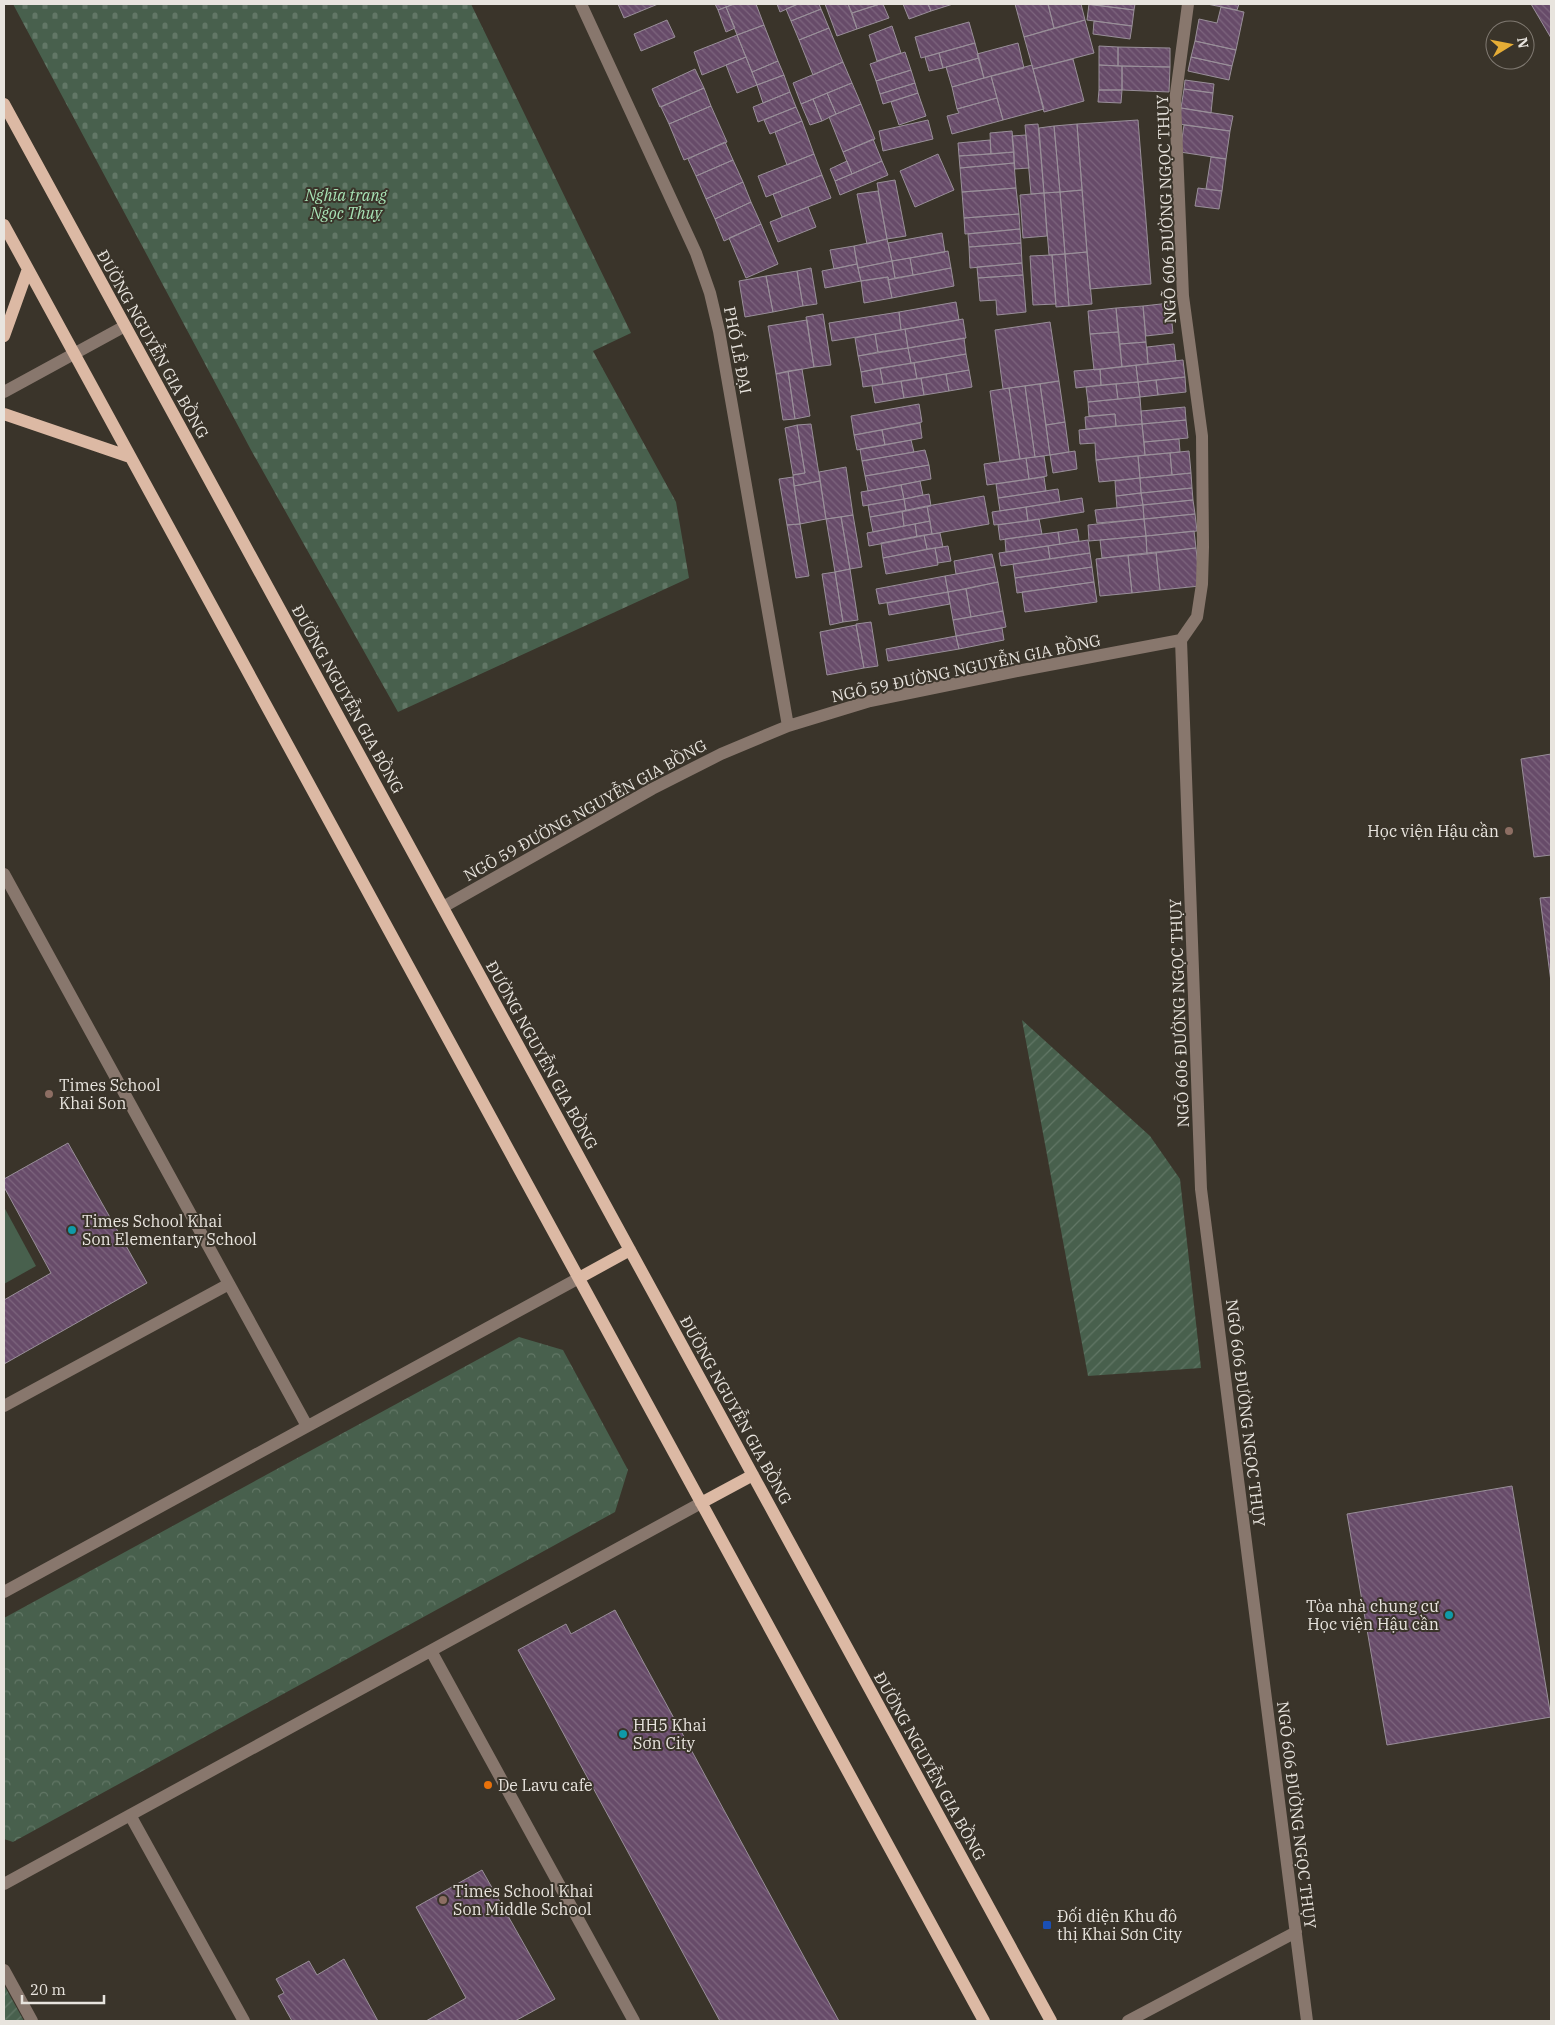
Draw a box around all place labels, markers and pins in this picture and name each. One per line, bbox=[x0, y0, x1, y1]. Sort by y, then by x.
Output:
place label: Học viện Hậu cần bbox=[1367, 821, 1499, 841]
marker: Học viện Hậu cần bbox=[1503, 825, 1515, 837]
place label: Times School Khai Son bbox=[59, 1075, 161, 1113]
marker: Times School Khai Son bbox=[43, 1088, 55, 1100]
place label: Times School Khai Son Elementary School bbox=[82, 1211, 257, 1249]
marker: Times School Khai Son Elementary School bbox=[66, 1224, 78, 1236]
place label: Tòa nhà chung cư Học viện Hậu cần bbox=[1306, 1596, 1439, 1634]
marker: Tòa nhà chung cư Học viện Hậu cần bbox=[1443, 1609, 1455, 1621]
place label: HH5 Khai Sơn City bbox=[633, 1715, 707, 1753]
marker: HH5 Khai Sơn City bbox=[617, 1728, 629, 1740]
place label: De Lavu cafe bbox=[498, 1775, 593, 1795]
marker: De Lavu cafe bbox=[482, 1779, 494, 1791]
place label: Times School Khai Son Middle School bbox=[453, 1881, 593, 1919]
marker: Times School Khai Son Middle School bbox=[437, 1894, 449, 1906]
place label: Đối diện Khu đô thị Khai Sơn City bbox=[1057, 1906, 1183, 1944]
marker: Đối diện Khu đô thị Khai Sơn City bbox=[1041, 1919, 1053, 1931]

